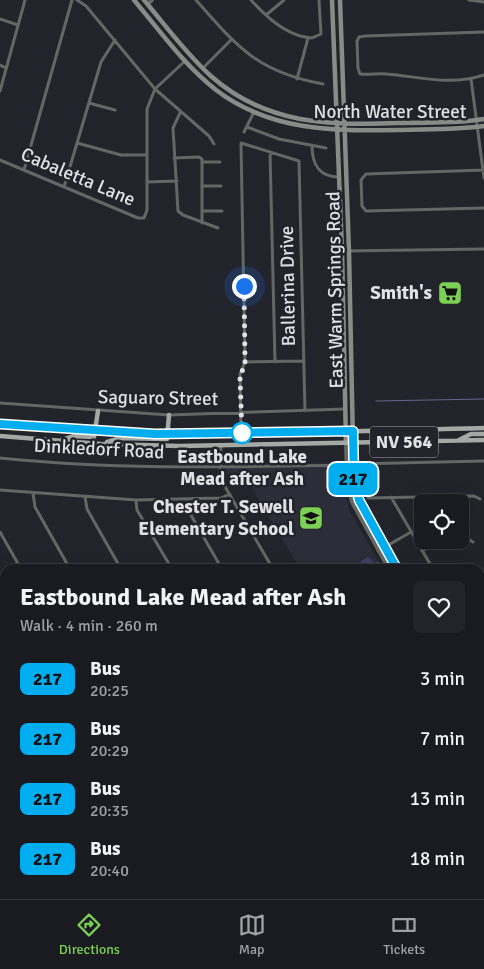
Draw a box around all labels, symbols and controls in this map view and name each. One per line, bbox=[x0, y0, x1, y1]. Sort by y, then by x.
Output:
street label: North Water Street bbox=[314, 100, 467, 124]
street label: Cabaletta Lane bbox=[17, 142, 139, 212]
street label: East Warm Springs Road bbox=[321, 191, 349, 389]
street label: Ballerina Drive bbox=[275, 226, 301, 346]
your location bbox=[232, 274, 257, 299]
supermarket icon: Smith's bbox=[437, 280, 463, 306]
place label: Smith's bbox=[370, 281, 432, 305]
street label: Saguaro Street bbox=[98, 385, 219, 411]
marker: Eastbound Lake Mead after Ash bbox=[231, 422, 253, 444]
road number: NV 564 bbox=[370, 427, 438, 458]
street label: Dinkledorf Road bbox=[33, 434, 165, 464]
place label: Eastbound Lake Mead after Ash bbox=[177, 445, 307, 491]
line badge: 217 bbox=[324, 463, 382, 495]
text: 217 bbox=[338, 468, 368, 490]
map controls bbox=[414, 494, 469, 549]
button: locate bbox=[414, 494, 469, 549]
place label: Chester T. Sewell Elementary School bbox=[138, 495, 294, 541]
school or university icon: Chester T. Sewell Elementary School bbox=[298, 505, 324, 531]
button: heart bbox=[413, 581, 465, 633]
text: Eastbound Lake Mead after Ash bbox=[20, 582, 346, 612]
text: Walk · 4 min · 260 m bbox=[20, 616, 158, 636]
text: Bus bbox=[90, 657, 121, 681]
text: 3 min bbox=[420, 667, 465, 691]
text: 217 bbox=[33, 668, 62, 690]
text: 20:25 bbox=[90, 681, 129, 701]
text: Bus bbox=[90, 717, 121, 741]
text: 7 min bbox=[420, 727, 465, 751]
text: 217 bbox=[33, 728, 62, 750]
text: 20:29 bbox=[90, 741, 129, 761]
text: Bus bbox=[90, 777, 121, 801]
text: 13 min bbox=[410, 787, 465, 811]
text: 217 bbox=[33, 788, 62, 810]
text: 20:35 bbox=[90, 801, 129, 821]
text: Bus bbox=[90, 837, 121, 861]
text: 18 min bbox=[410, 847, 465, 871]
text: 217 bbox=[33, 848, 62, 870]
text: 20:40 bbox=[90, 861, 129, 881]
tab: Directions bbox=[59, 911, 120, 958]
tab: Map bbox=[238, 911, 266, 958]
tab: Tickets bbox=[383, 911, 425, 958]

